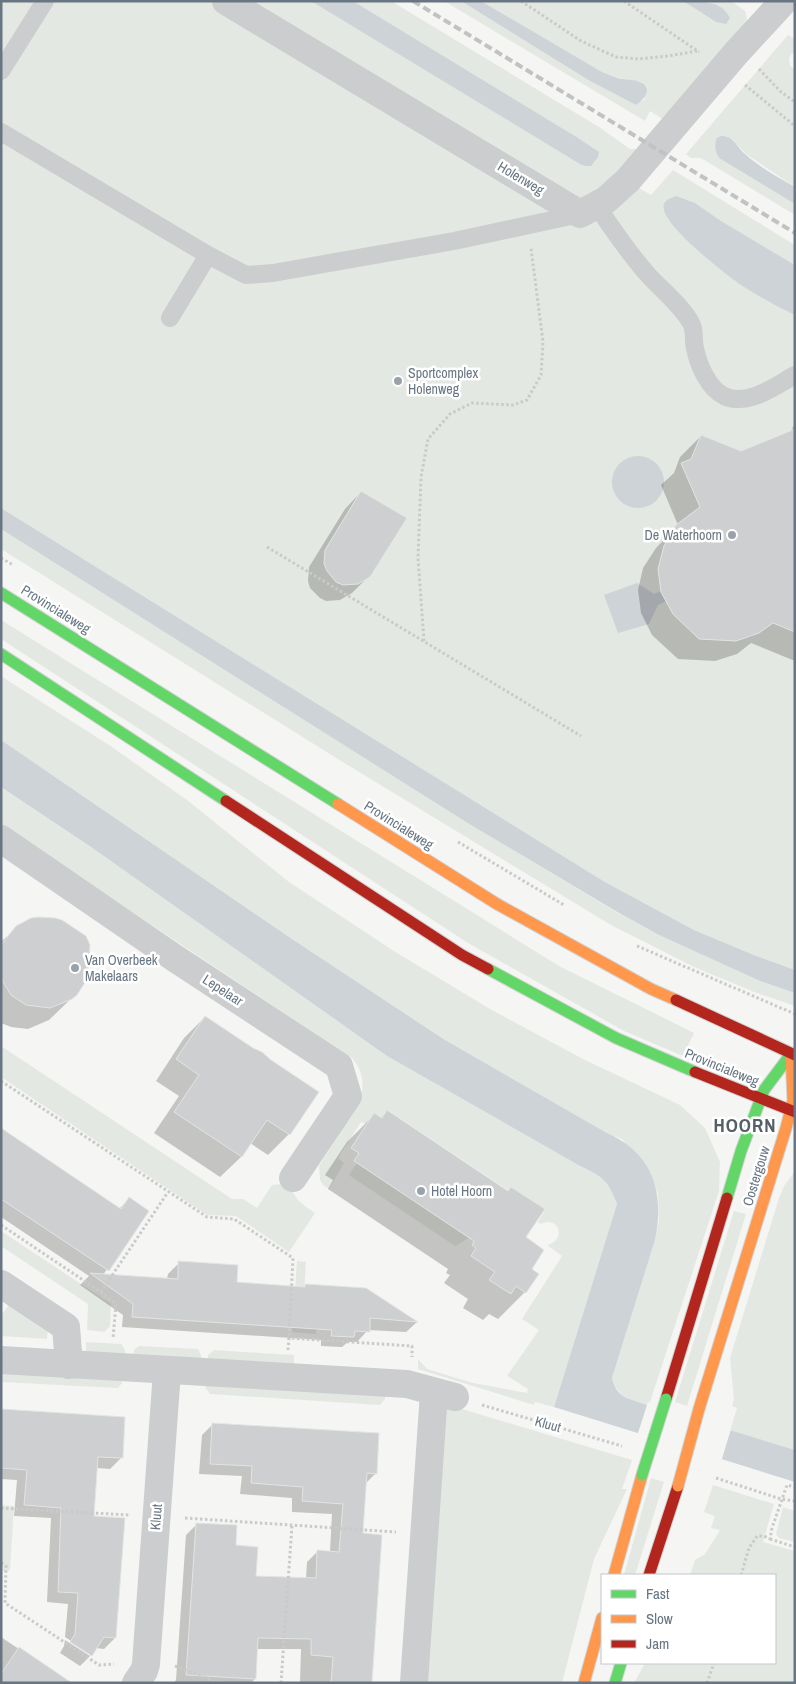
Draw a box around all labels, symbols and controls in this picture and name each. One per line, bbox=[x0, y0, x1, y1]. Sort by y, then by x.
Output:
street label: Holenweg bbox=[494, 157, 548, 199]
place label: Sportcomplex Holenweg bbox=[408, 364, 478, 398]
marker: Sportcomplex Holenweg bbox=[392, 375, 404, 387]
place label: De Waterhoorn bbox=[645, 526, 722, 544]
marker: De Waterhoorn bbox=[726, 529, 738, 541]
street label: Provincialeweg bbox=[18, 581, 95, 638]
street label: Provincialeweg bbox=[361, 797, 438, 854]
place label: Van Overbeek Makelaars bbox=[85, 951, 158, 985]
marker: Van Overbeek Makelaars bbox=[69, 962, 81, 974]
street label: Lepelaar bbox=[199, 970, 247, 1010]
street label: Provincialeweg bbox=[682, 1044, 762, 1090]
district label: HOORN bbox=[714, 1112, 777, 1138]
street label: Oostergouw bbox=[738, 1143, 774, 1208]
place label: Hotel Hoorn bbox=[431, 1182, 492, 1200]
marker: Hotel Hoorn bbox=[415, 1185, 427, 1197]
street label: Kluut bbox=[533, 1412, 563, 1436]
street label: Kluut bbox=[146, 1503, 166, 1531]
legend bbox=[601, 1574, 776, 1664]
text: Fast bbox=[646, 1583, 670, 1604]
text: Slow bbox=[646, 1608, 673, 1629]
text: Jam bbox=[646, 1633, 669, 1654]

